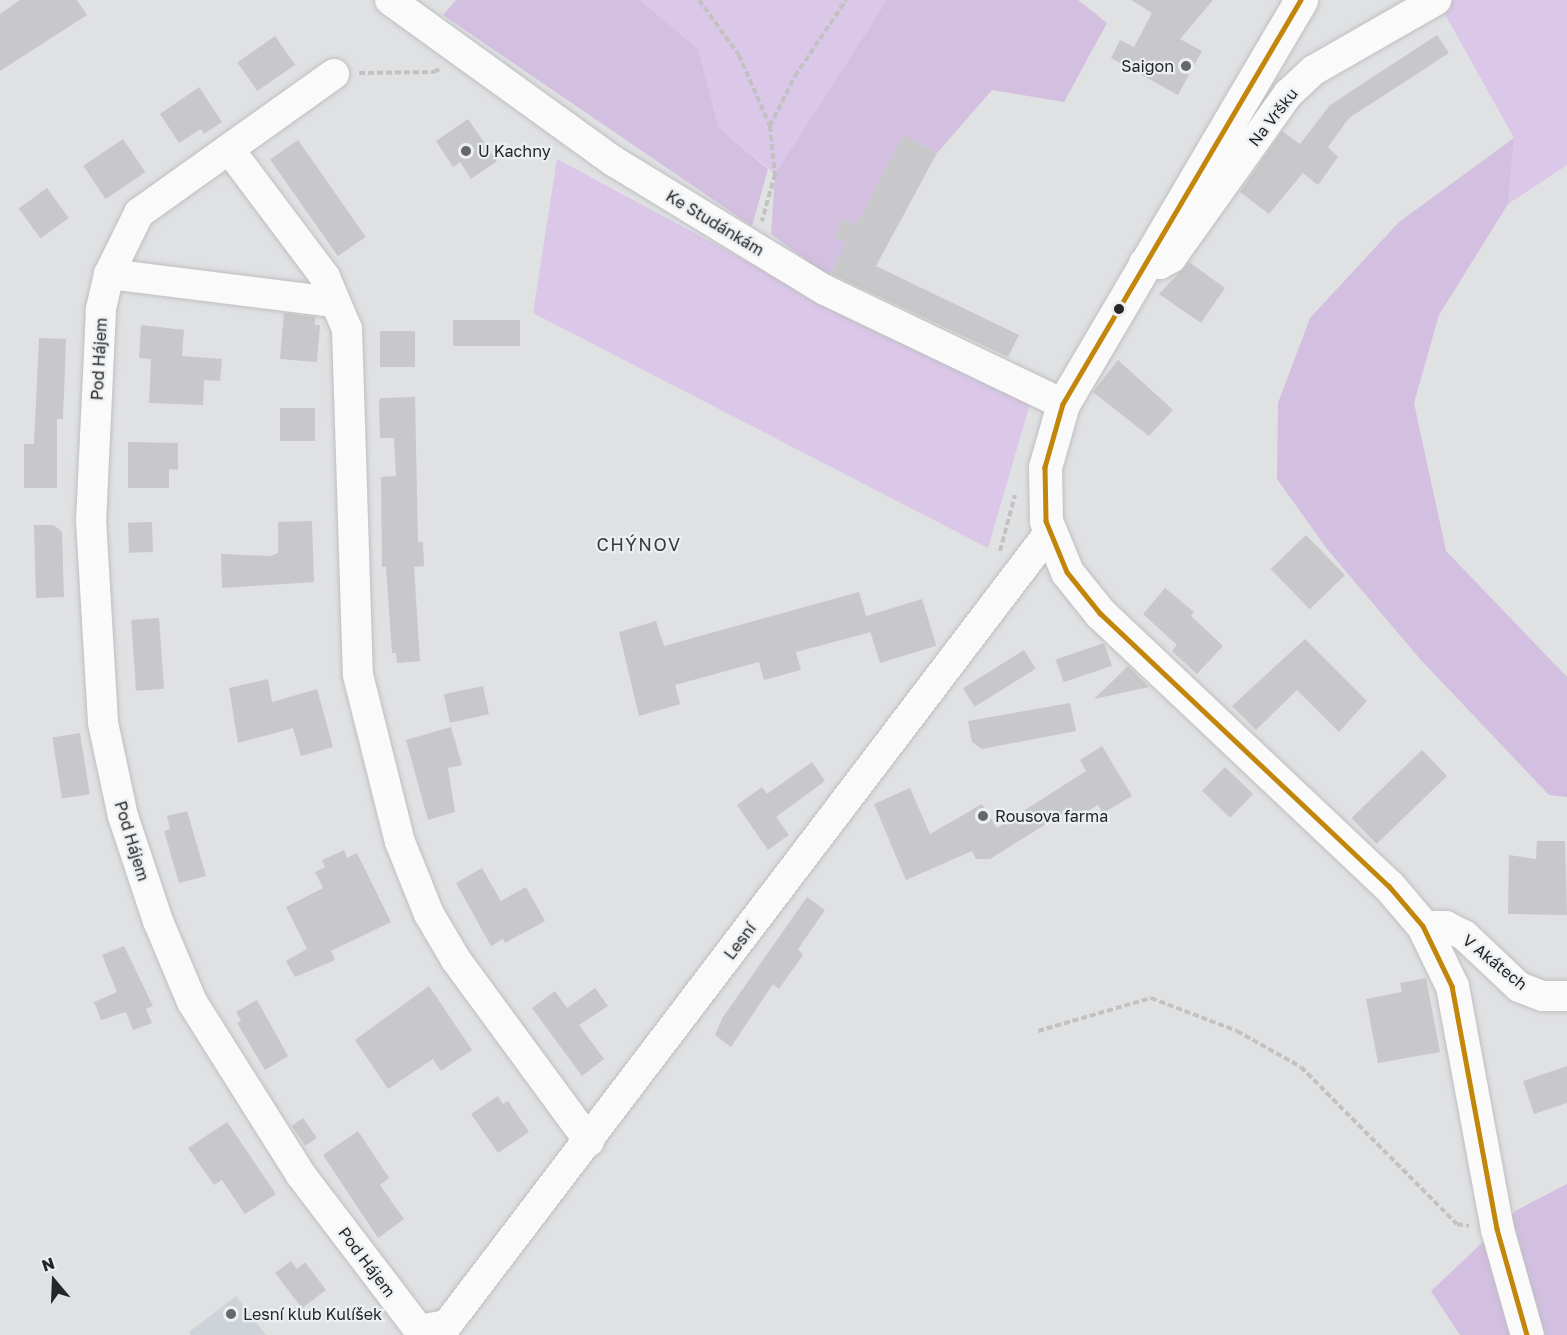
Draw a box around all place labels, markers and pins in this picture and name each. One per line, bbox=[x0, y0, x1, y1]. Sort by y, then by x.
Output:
place label: Saigon bbox=[1121, 56, 1174, 76]
marker: Saigon bbox=[1179, 59, 1193, 73]
place label: U Kachny bbox=[478, 141, 551, 161]
marker: U Kachny bbox=[459, 144, 473, 158]
unlabelled marker bbox=[1113, 303, 1125, 315]
place label: Rousova farma bbox=[995, 806, 1108, 826]
marker: Rousova farma bbox=[976, 809, 990, 823]
place label: Lesní klub Kulíšek bbox=[243, 1304, 382, 1324]
marker: Lesní klub Kulíšek bbox=[224, 1307, 238, 1321]

